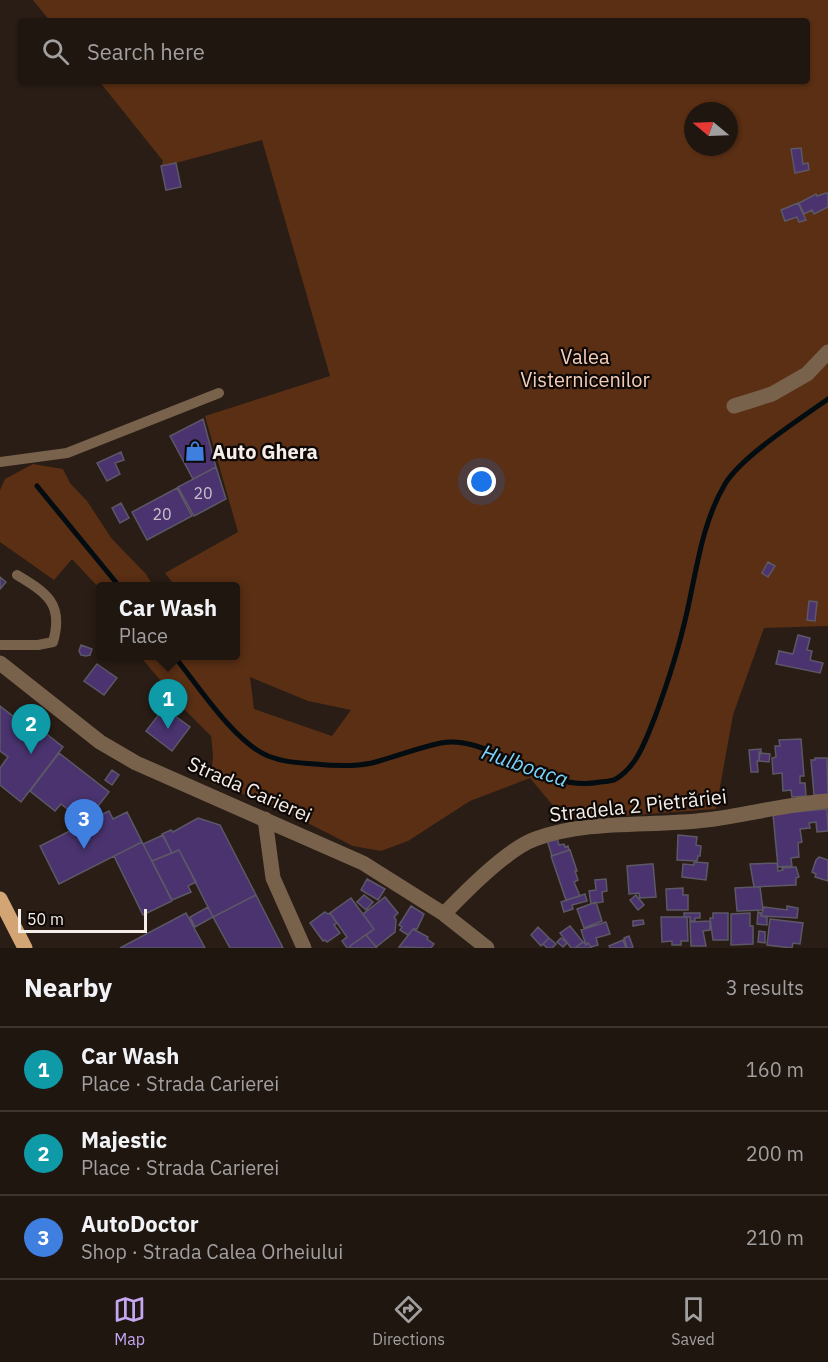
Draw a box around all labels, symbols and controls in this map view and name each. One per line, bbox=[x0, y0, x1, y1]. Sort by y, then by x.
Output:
search box bbox=[18, 18, 810, 84]
icon: search bbox=[39, 35, 72, 68]
text: Search here bbox=[87, 37, 205, 66]
north arrow bbox=[684, 102, 738, 156]
park label: Valea Visternicenilor bbox=[520, 343, 650, 393]
place label: Auto Ghera bbox=[212, 438, 318, 465]
shop icon: Auto Ghera bbox=[183, 439, 207, 463]
your location bbox=[467, 467, 496, 496]
house number: 20 bbox=[193, 483, 213, 503]
house number: 20 bbox=[152, 504, 172, 524]
popup bbox=[96, 582, 240, 660]
text: Car Wash bbox=[119, 593, 217, 622]
text: Place bbox=[119, 622, 168, 649]
pin: 1 bbox=[148, 680, 188, 729]
pin: 2 bbox=[12, 704, 51, 754]
water label: Hulboaca bbox=[478, 737, 572, 793]
street label: Strada Carierei bbox=[184, 750, 316, 828]
street label: Stradela 2 Pietrăriei bbox=[548, 782, 728, 828]
pin: 3 bbox=[64, 800, 104, 849]
scale bar bbox=[18, 906, 147, 934]
text: 50 m bbox=[27, 909, 64, 929]
text: Nearby bbox=[24, 970, 112, 1004]
text: 3 results bbox=[726, 974, 804, 1001]
text: Car Wash bbox=[81, 1041, 179, 1070]
text: 1 bbox=[38, 1056, 50, 1083]
text: 160 m bbox=[746, 1056, 804, 1083]
text: Place · Strada Carierei bbox=[81, 1070, 279, 1097]
text: Majestic bbox=[81, 1125, 167, 1154]
text: 2 bbox=[38, 1140, 50, 1167]
text: 200 m bbox=[746, 1140, 804, 1167]
text: Place · Strada Carierei bbox=[81, 1154, 279, 1181]
text: AutoDoctor bbox=[81, 1209, 199, 1238]
text: 3 bbox=[38, 1224, 50, 1251]
text: 210 m bbox=[746, 1224, 804, 1251]
text: Shop · Strada Calea Orheiului bbox=[81, 1238, 343, 1265]
tab: Map bbox=[113, 1293, 146, 1349]
tab: Directions bbox=[372, 1293, 445, 1349]
tab: Saved bbox=[671, 1293, 715, 1349]

